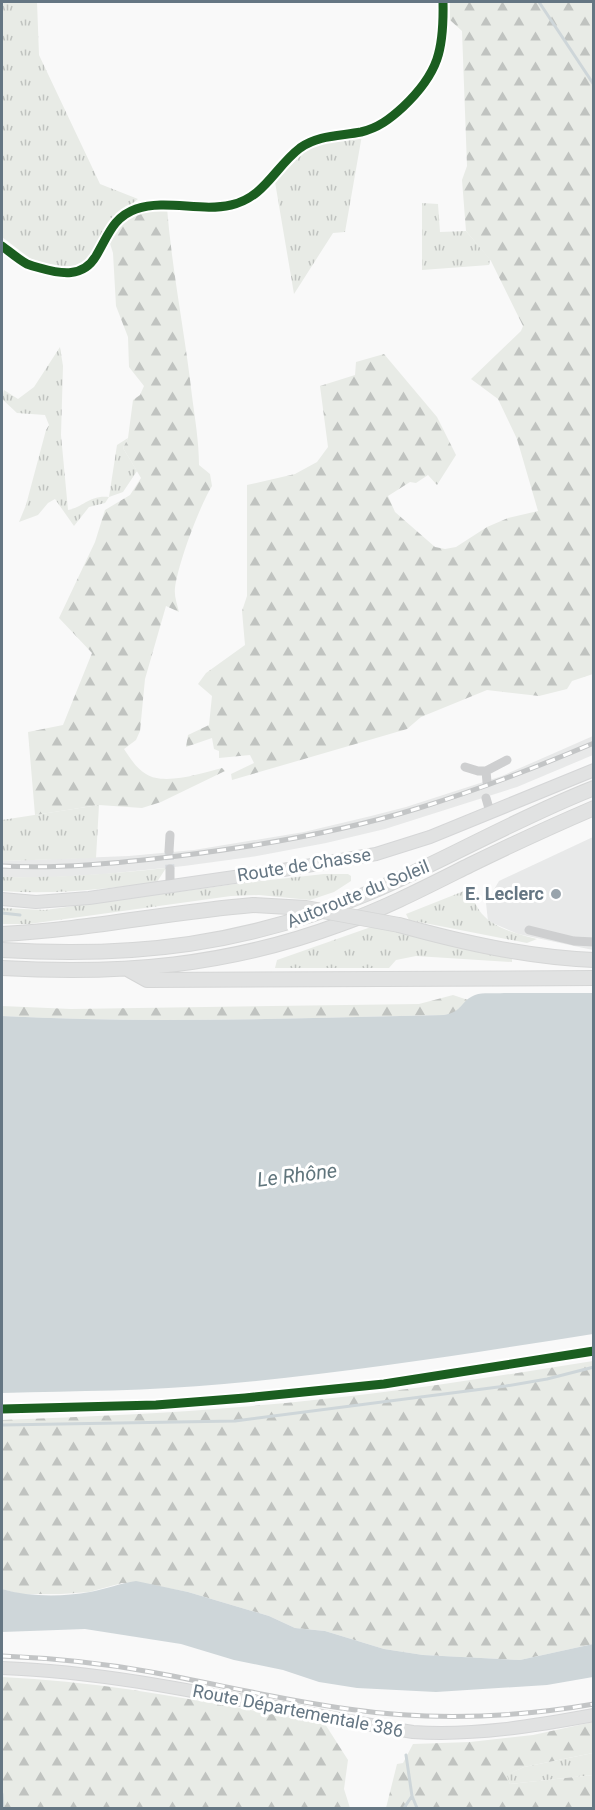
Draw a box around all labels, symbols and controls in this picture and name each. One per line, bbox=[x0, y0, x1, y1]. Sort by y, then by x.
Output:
street label: Route de Chasse bbox=[236, 844, 372, 885]
street label: Autoroute du Soleil bbox=[284, 855, 432, 932]
place label: E. Leclerc bbox=[465, 883, 544, 904]
marker: E. Leclerc bbox=[549, 887, 563, 901]
water label: Le Rhône bbox=[256, 1158, 338, 1192]
street label: Route Départementale 386 bbox=[191, 1680, 405, 1741]

